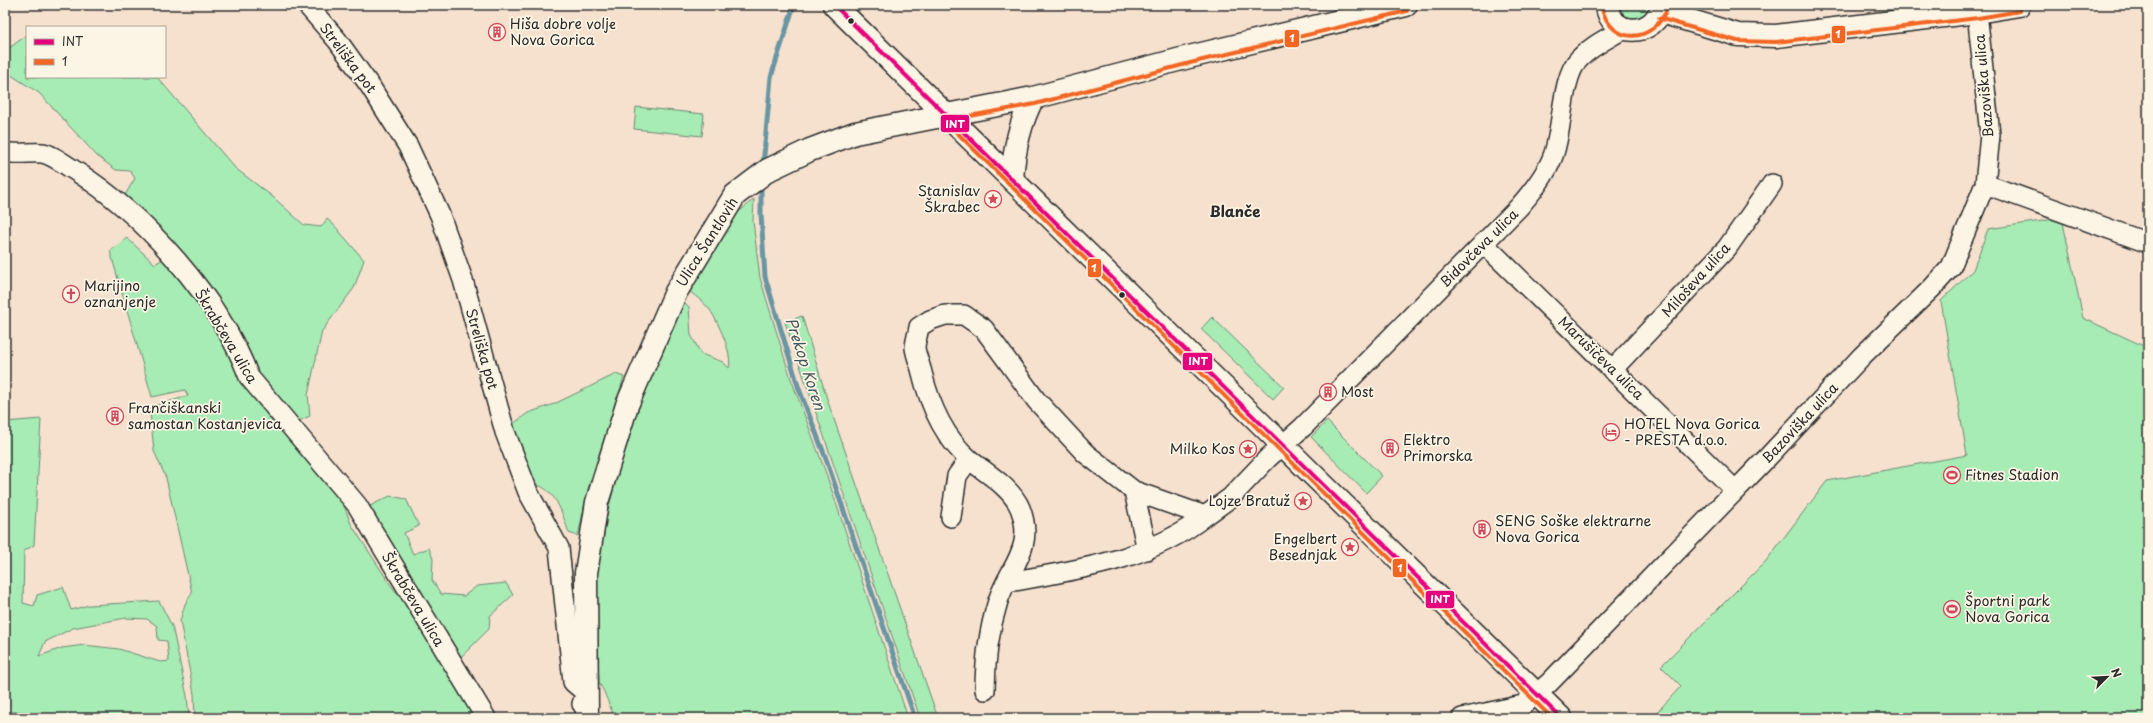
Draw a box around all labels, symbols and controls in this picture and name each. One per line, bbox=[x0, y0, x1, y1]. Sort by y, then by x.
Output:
place label: Hiša dobre volje Nova Gorica bbox=[510, 13, 616, 50]
unlabelled marker bbox=[846, 16, 856, 26]
street label: Streliška pot bbox=[315, 18, 382, 98]
building icon: Hiša dobre volje Nova Gorica bbox=[487, 22, 507, 42]
line badge: 1 bbox=[1831, 25, 1846, 44]
text: 1 bbox=[1835, 25, 1841, 42]
legend bbox=[26, 26, 166, 78]
line badge: 1 bbox=[1284, 29, 1300, 48]
text: 1 bbox=[1289, 29, 1295, 46]
text: INT bbox=[62, 32, 84, 50]
street label: Bazoviška ulica bbox=[1969, 33, 1998, 139]
text: 1 bbox=[62, 52, 67, 70]
line badge: INT bbox=[940, 114, 970, 133]
text: INT bbox=[945, 115, 965, 132]
place label: Stanislav Škrabec bbox=[918, 180, 980, 217]
place icon: Stanislav Škrabec bbox=[983, 189, 1003, 209]
street label: Ulica Šantlovih bbox=[671, 193, 743, 291]
district label: Blanče bbox=[1209, 199, 1261, 222]
street label: Bidovčeva ulica bbox=[1435, 203, 1523, 292]
street label: Miloševa ulica bbox=[1656, 238, 1735, 322]
line badge: 1 bbox=[1087, 258, 1102, 278]
text: 1 bbox=[1091, 259, 1097, 276]
place label: Marijino oznanjenje bbox=[84, 275, 156, 312]
church icon: Marijino oznanjenje bbox=[61, 284, 81, 304]
street label: Škrabčeva ulica bbox=[190, 284, 263, 387]
unlabelled marker bbox=[1117, 290, 1127, 300]
street label: Streliška pot bbox=[461, 306, 504, 392]
street label: Marušičeva ulica bbox=[1554, 311, 1649, 404]
water label: Prekop Koren bbox=[781, 314, 832, 413]
line badge: INT bbox=[1182, 352, 1213, 371]
text: INT bbox=[1188, 352, 1208, 369]
street label: Bazoviška ulica bbox=[1757, 377, 1843, 468]
place label: Most bbox=[1341, 381, 1374, 402]
building icon: Most bbox=[1318, 382, 1338, 402]
place label: Frančiškanski samostan Kostanjevica bbox=[128, 397, 282, 434]
building icon: Frančiškanski samostan Kostanjevica bbox=[105, 406, 125, 426]
place label: HOTEL Nova Gorica - PRESTA d.o.o. bbox=[1624, 413, 1760, 450]
hotel icon: HOTEL Nova Gorica - PRESTA d.o.o. bbox=[1601, 422, 1621, 442]
place label: Elektro Primorska bbox=[1403, 429, 1473, 466]
place label: Milko Kos bbox=[1170, 438, 1235, 459]
building icon: Elektro Primorska bbox=[1380, 438, 1400, 458]
place icon: Milko Kos bbox=[1238, 439, 1258, 459]
place label: Fitnes Stadion bbox=[1965, 464, 2059, 485]
sports icon: Fitnes Stadion bbox=[1942, 465, 1962, 485]
place label: Lojze Bratuž bbox=[1208, 490, 1291, 511]
place icon: Lojze Bratuž bbox=[1293, 491, 1313, 511]
place label: SENG Soške elektrarne Nova Gorica bbox=[1495, 510, 1652, 547]
building icon: SENG Soške elektrarne Nova Gorica bbox=[1472, 519, 1492, 539]
place label: Engelbert Besednjak bbox=[1269, 528, 1337, 565]
place icon: Engelbert Besednjak bbox=[1340, 537, 1360, 557]
street label: Škrabčeva ulica bbox=[377, 547, 450, 650]
line badge: 1 bbox=[1392, 558, 1407, 578]
text: 1 bbox=[1397, 559, 1403, 576]
line badge: INT bbox=[1425, 590, 1455, 609]
text: INT bbox=[1430, 590, 1450, 607]
place label: Športni park Nova Gorica bbox=[1965, 590, 2051, 627]
sports icon: Športni park Nova Gorica bbox=[1942, 599, 1962, 619]
north arrow bbox=[2087, 657, 2127, 697]
text: N bbox=[2107, 665, 2126, 680]

